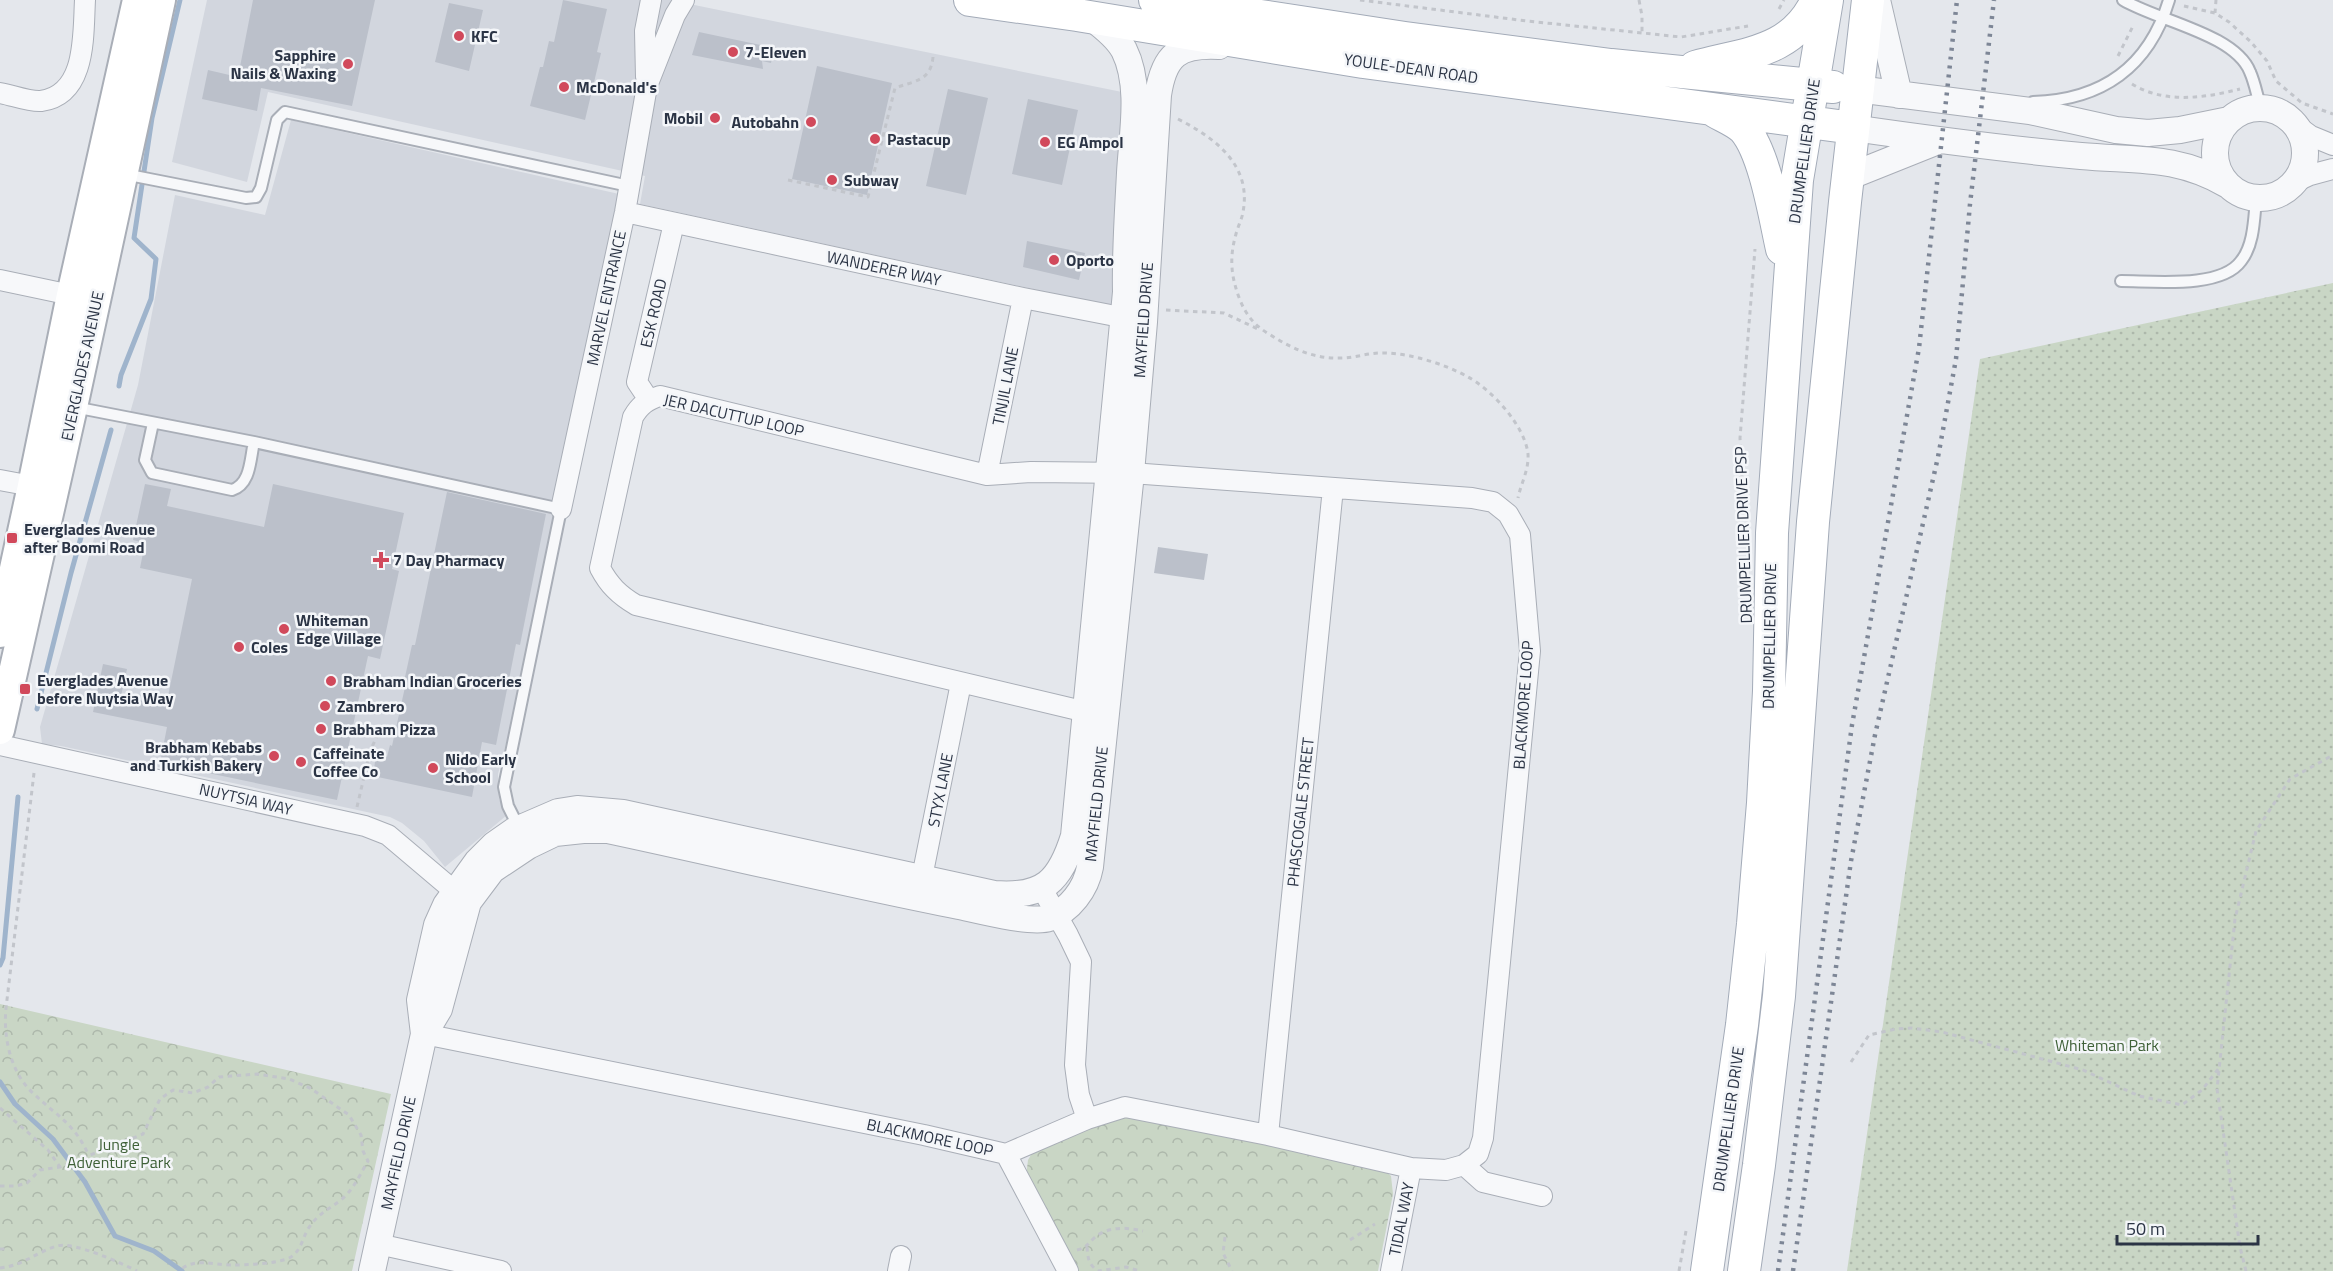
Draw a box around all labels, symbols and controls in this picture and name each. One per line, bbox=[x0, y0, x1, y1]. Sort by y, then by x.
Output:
place label: KFC bbox=[471, 24, 498, 48]
marker: KFC bbox=[452, 29, 466, 43]
place label: 7-Eleven bbox=[745, 40, 807, 64]
place label: Sapphire Nails & Waxing bbox=[231, 43, 336, 85]
marker: 7-Eleven bbox=[726, 45, 740, 59]
street label: YOULE-DEAN ROAD bbox=[1342, 47, 1480, 89]
marker: Sapphire Nails & Waxing bbox=[341, 57, 355, 71]
place label: McDonald's bbox=[576, 75, 657, 99]
street label: DRUMPELLIER DRIVE bbox=[1782, 77, 1826, 225]
marker: McDonald's bbox=[557, 80, 571, 94]
place label: Mobil bbox=[664, 106, 703, 130]
place label: Autobahn bbox=[732, 110, 799, 134]
marker: Mobil bbox=[708, 111, 722, 125]
marker: Autobahn bbox=[804, 115, 818, 129]
place label: Pastacup bbox=[887, 127, 951, 151]
place label: EG Ampol bbox=[1057, 130, 1124, 154]
marker: Pastacup bbox=[868, 132, 882, 146]
marker: EG Ampol bbox=[1038, 135, 1052, 149]
place label: Subway bbox=[844, 168, 899, 192]
marker: Subway bbox=[825, 173, 839, 187]
street label: MARVEL ENTRANCE bbox=[580, 228, 632, 368]
street label: WANDERER WAY bbox=[824, 244, 944, 292]
place label: Oporto bbox=[1066, 248, 1114, 272]
marker: Oporto bbox=[1047, 253, 1061, 267]
street label: MAYFIELD DRIVE bbox=[1127, 261, 1159, 379]
street label: ESK ROAD bbox=[633, 276, 673, 350]
street label: EVERGLADES AVENUE bbox=[54, 289, 110, 443]
street label: TINJIL LANE bbox=[986, 344, 1024, 427]
street label: JER DACUTTUP LOOP bbox=[661, 387, 807, 443]
street label: DRUMPELLIER DRIVE PSP bbox=[1728, 446, 1758, 624]
place label: Everglades Avenue after Boomi Road bbox=[24, 517, 155, 559]
marker: Everglades Avenue after Boomi Road bbox=[5, 531, 19, 545]
place label: 7 Day Pharmacy bbox=[393, 548, 504, 572]
marker: 7 Day Pharmacy bbox=[374, 553, 388, 567]
street label: DRUMPELLIER DRIVE bbox=[1756, 563, 1782, 709]
place label: Whiteman Edge Village bbox=[296, 608, 381, 650]
marker: Whiteman Edge Village bbox=[277, 622, 291, 636]
place label: Coles bbox=[251, 635, 288, 659]
marker: Coles bbox=[232, 640, 246, 654]
street label: BLACKMORE LOOP bbox=[1507, 640, 1539, 770]
place label: Everglades Avenue before Nuytsia Way bbox=[37, 668, 174, 710]
place label: Brabham Indian Groceries bbox=[343, 669, 522, 693]
marker: Brabham Indian Groceries bbox=[324, 674, 338, 688]
marker: Everglades Avenue before Nuytsia Way bbox=[18, 682, 32, 696]
place label: Zambrero bbox=[337, 694, 404, 718]
marker: Zambrero bbox=[318, 699, 332, 713]
place label: Brabham Pizza bbox=[333, 717, 436, 741]
marker: Brabham Pizza bbox=[314, 722, 328, 736]
place label: Brabham Kebabs and Turkish Bakery bbox=[130, 735, 262, 777]
street label: PHASCOGALE STREET bbox=[1280, 736, 1320, 888]
place label: Caffeinate Coffee Co bbox=[313, 741, 385, 783]
street label: MAYFIELD DRIVE bbox=[1078, 745, 1114, 863]
place label: Nido Early School bbox=[445, 747, 516, 789]
marker: Brabham Kebabs and Turkish Bakery bbox=[267, 749, 281, 763]
street label: STYX LANE bbox=[921, 751, 959, 829]
marker: Caffeinate Coffee Co bbox=[294, 755, 308, 769]
marker: Nido Early School bbox=[426, 761, 440, 775]
street label: NUYTSIA WAY bbox=[197, 777, 295, 821]
park label: Whiteman Park bbox=[2055, 1033, 2159, 1057]
street label: DRUMPELLIER DRIVE bbox=[1706, 1045, 1750, 1193]
street label: MAYFIELD DRIVE bbox=[374, 1094, 422, 1212]
street label: BLACKMORE LOOP bbox=[864, 1112, 996, 1162]
park label: Jungle Adventure Park bbox=[67, 1132, 171, 1174]
street label: TIDAL WAY bbox=[1382, 1180, 1420, 1258]
scale bar bbox=[2117, 1208, 2258, 1246]
text: 50 m bbox=[2126, 1215, 2165, 1242]

